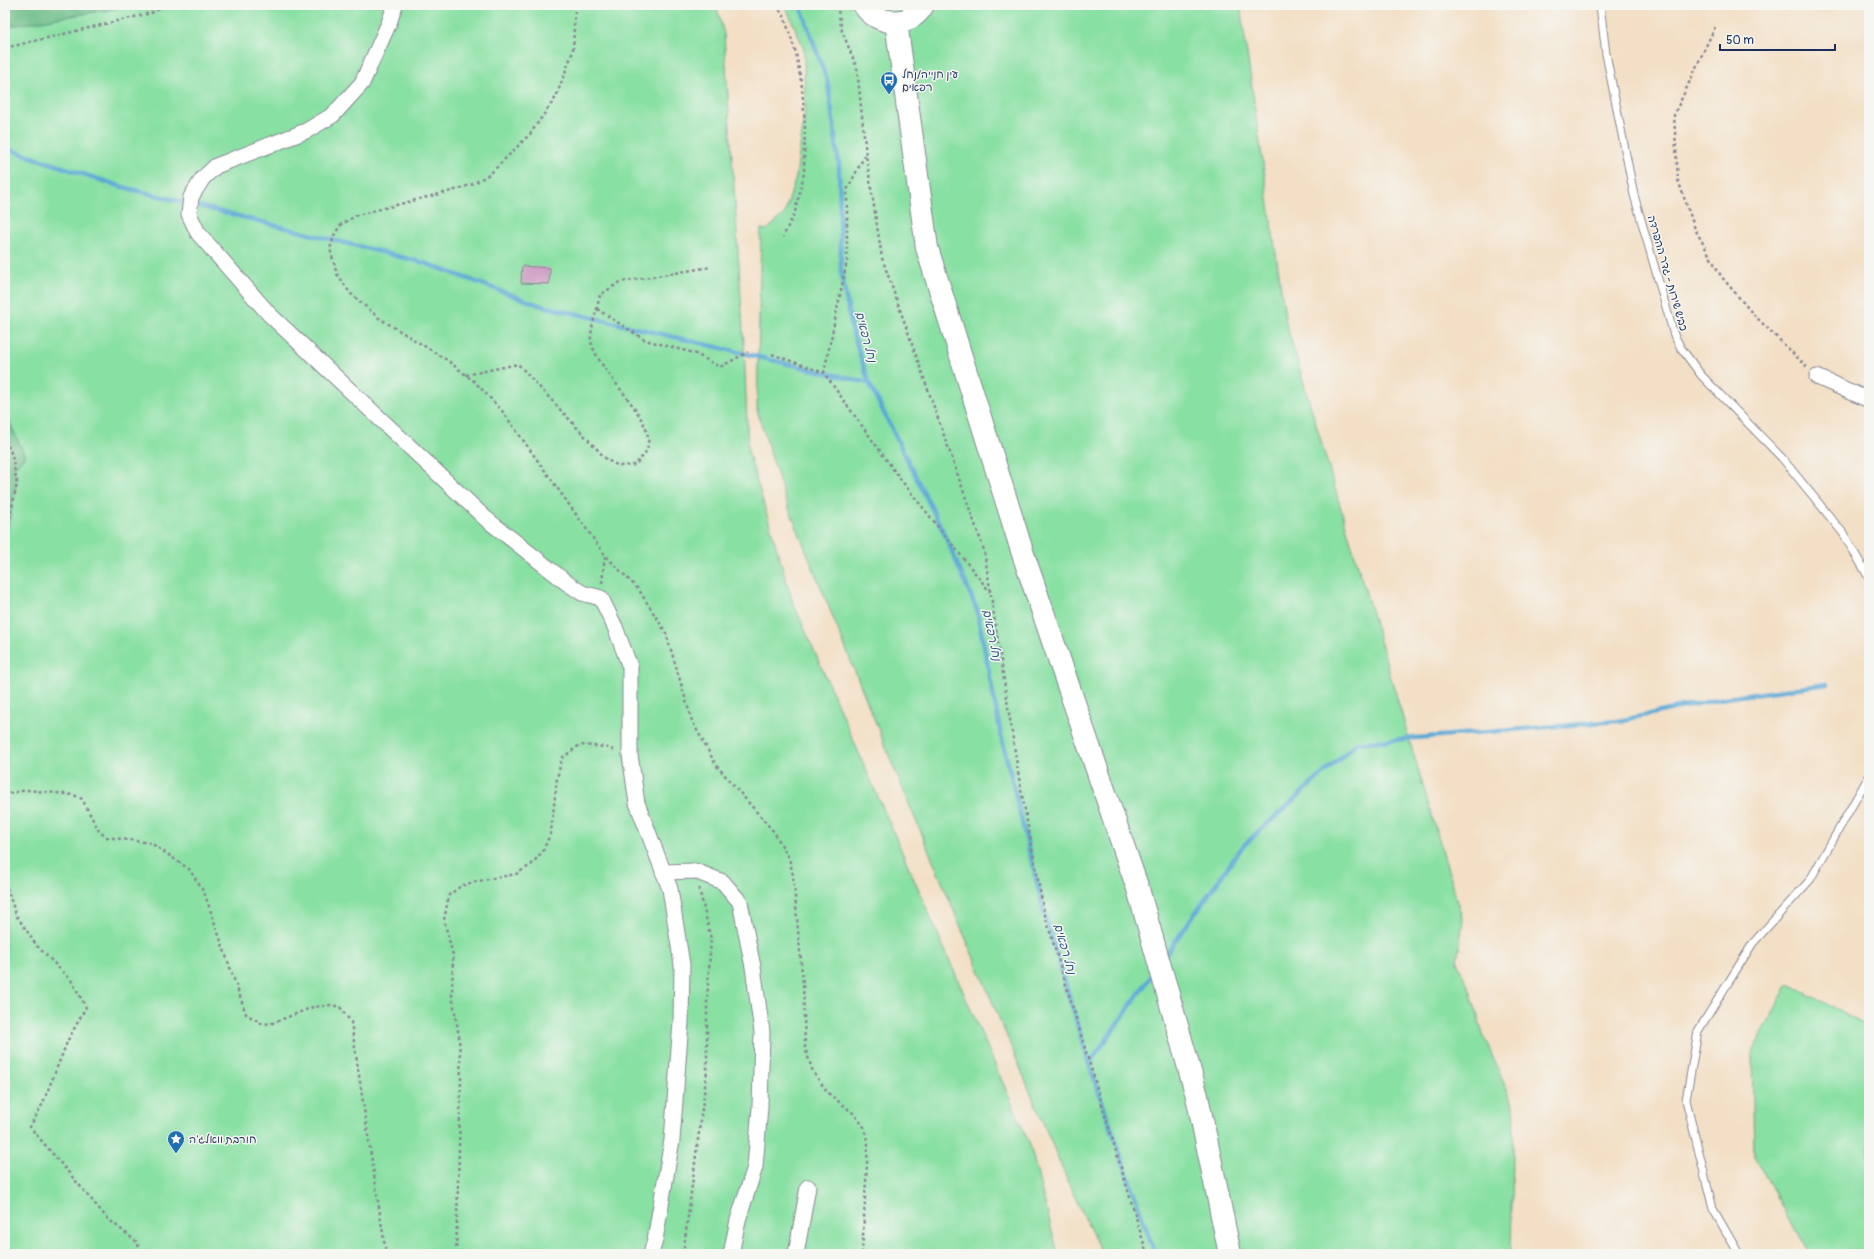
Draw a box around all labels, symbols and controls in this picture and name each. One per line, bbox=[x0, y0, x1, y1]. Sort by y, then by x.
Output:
scale bar bbox=[1720, 26, 1835, 52]
text: 50 m bbox=[1726, 33, 1754, 48]
place label: עין חנייה/נחל רפאים bbox=[902, 68, 958, 94]
bus stop icon: עין חנייה/נחל רפאים bbox=[879, 70, 899, 95]
street label: כביש שירות - גדר ההפרדה bbox=[1645, 214, 1690, 333]
water label: נחל רפאים bbox=[852, 310, 880, 366]
water label: נחל רפאים bbox=[979, 608, 1005, 664]
water label: נחל רפאים bbox=[1050, 922, 1079, 978]
place icon: חורבת וואלג'ה bbox=[166, 1129, 186, 1154]
place label: חורבת וואלג'ה bbox=[189, 1133, 256, 1146]

